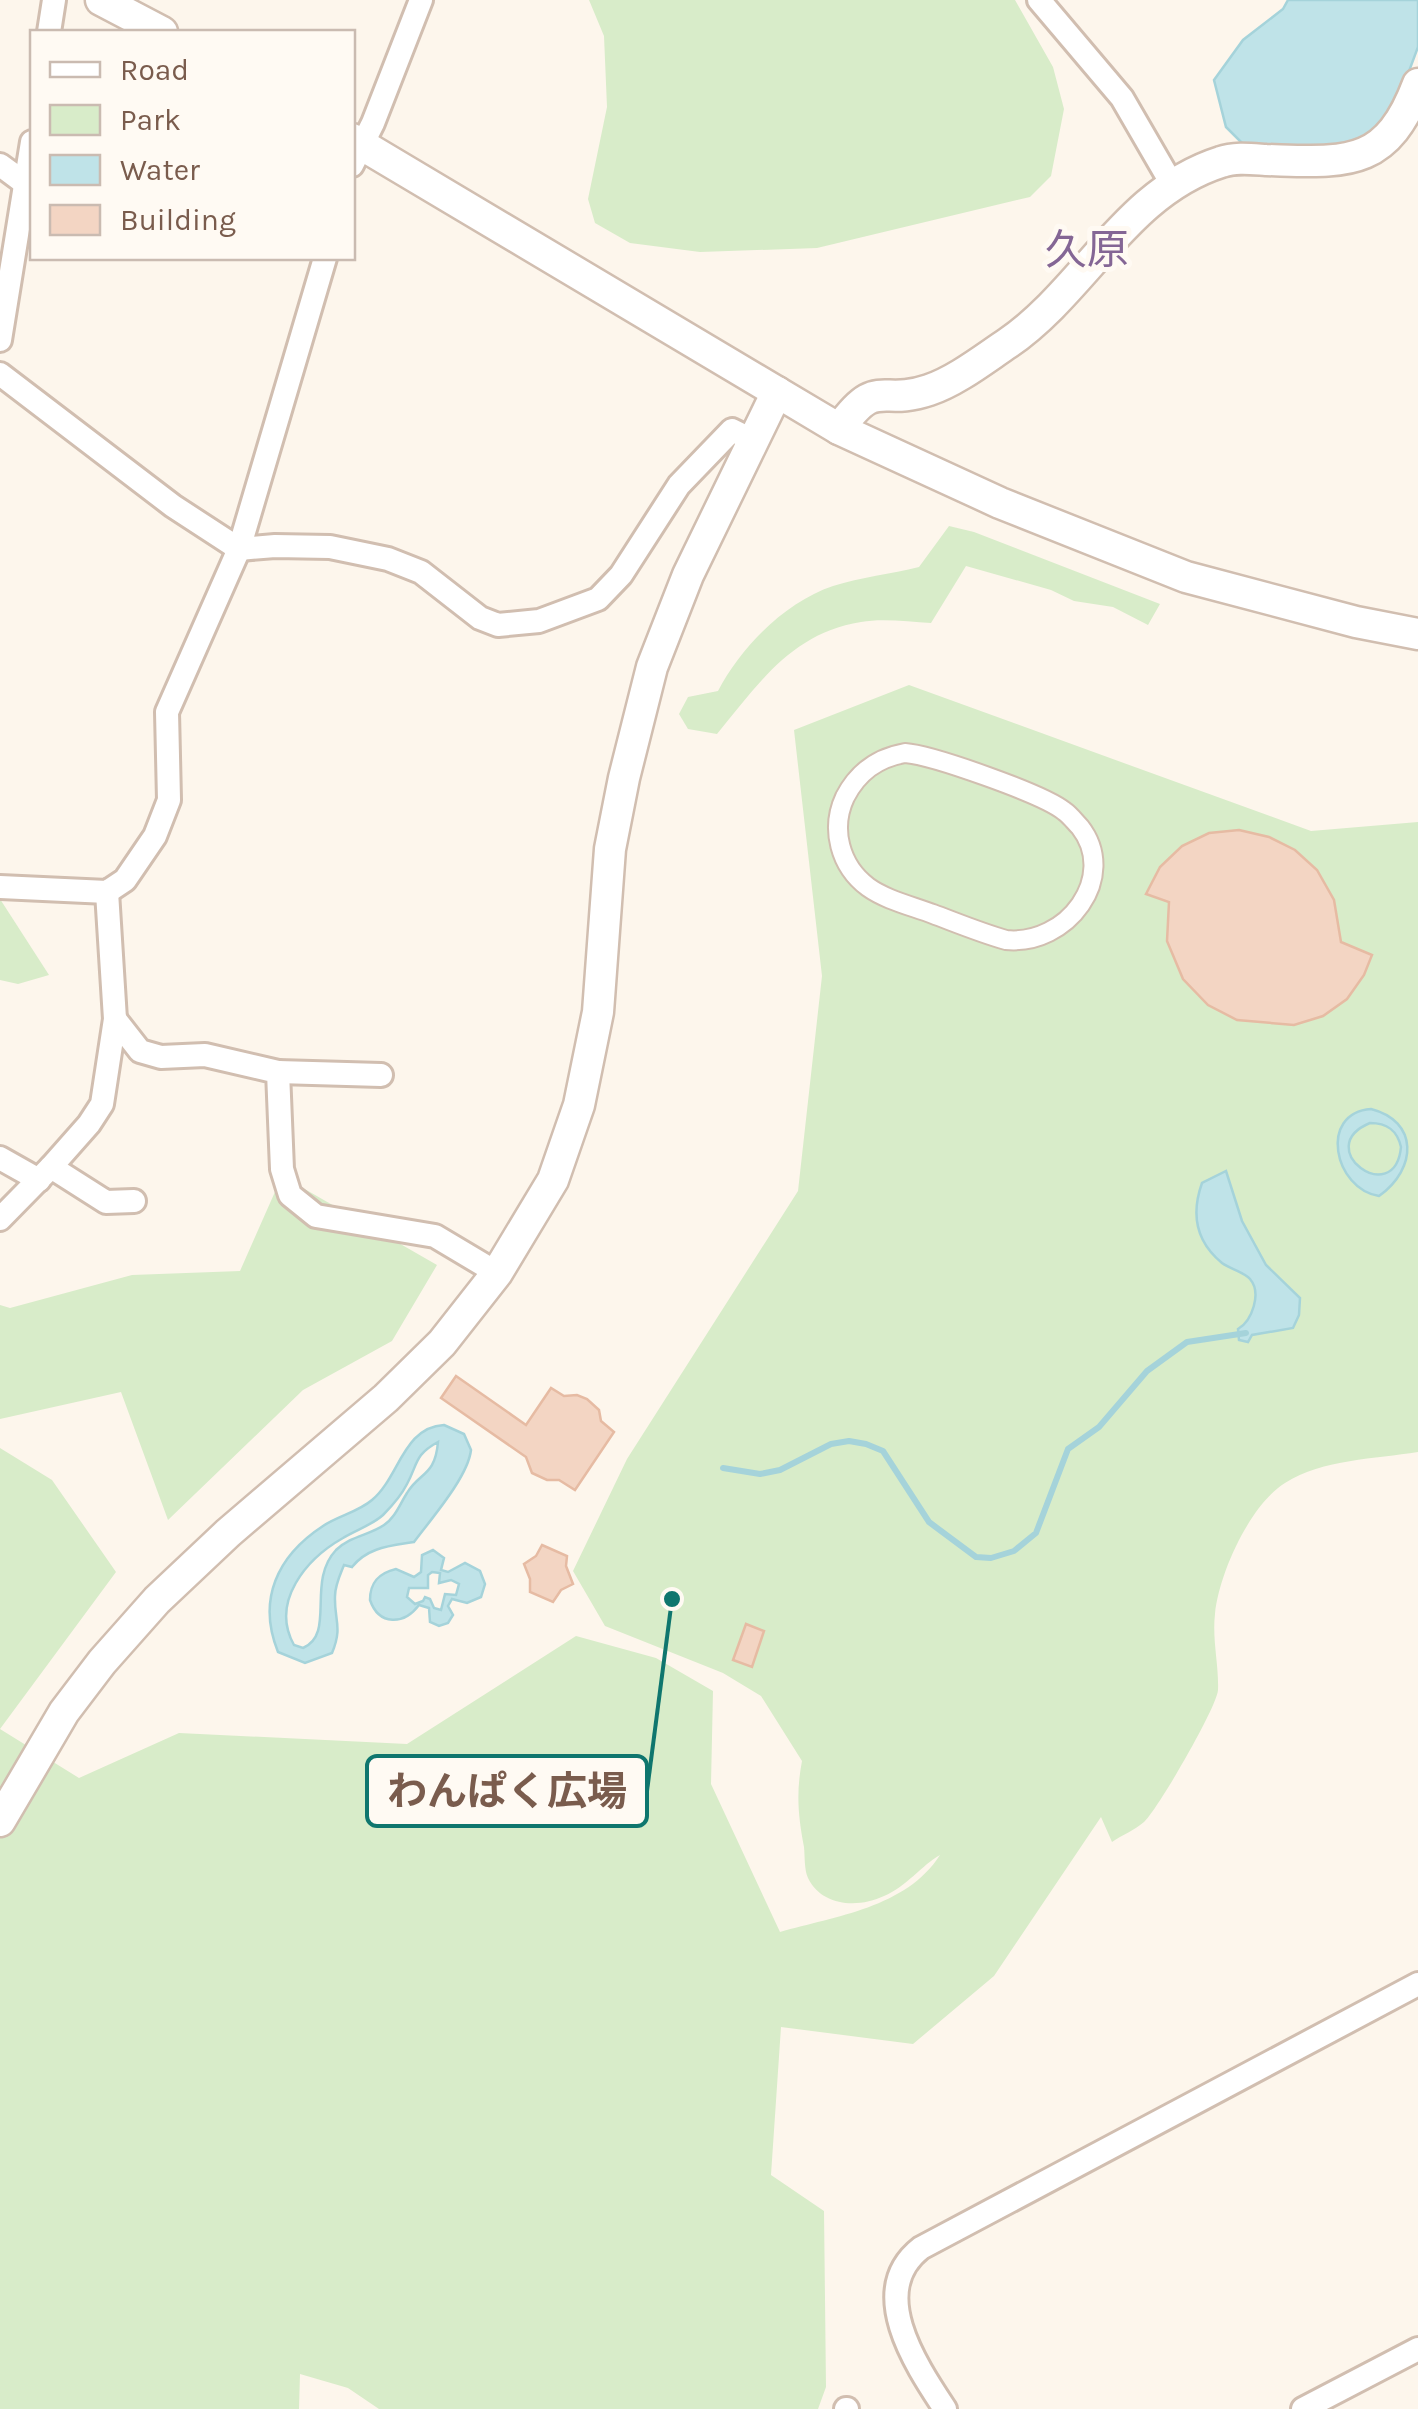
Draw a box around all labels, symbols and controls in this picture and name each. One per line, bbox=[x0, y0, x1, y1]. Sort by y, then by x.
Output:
legend bbox=[30, 30, 355, 260]
text: Road bbox=[120, 52, 189, 88]
text: Park bbox=[120, 102, 181, 138]
text: Water bbox=[120, 152, 200, 188]
text: Building bbox=[120, 202, 236, 238]
district label: 久原 bbox=[1045, 225, 1129, 275]
callout: わんぱく広場 bbox=[367, 1756, 647, 1826]
text: わんぱく広場 bbox=[387, 1768, 627, 1815]

